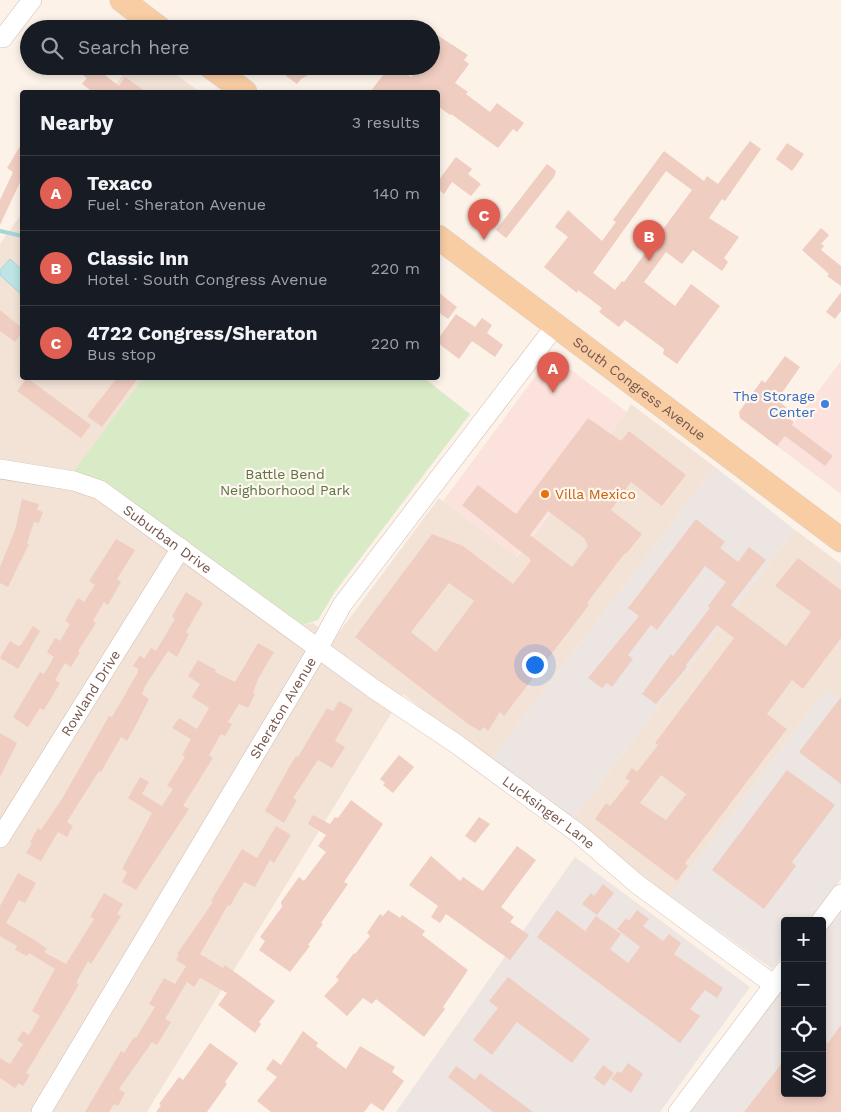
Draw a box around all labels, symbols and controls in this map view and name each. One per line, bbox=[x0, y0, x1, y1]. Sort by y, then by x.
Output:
search box bbox=[20, 20, 440, 75]
icon: search bbox=[38, 34, 66, 62]
text: Search here bbox=[78, 36, 189, 59]
text: Nearby bbox=[40, 110, 113, 135]
text: 3 results bbox=[352, 113, 420, 132]
text: Texaco bbox=[87, 172, 152, 195]
text: A bbox=[51, 184, 61, 203]
text: 140 m bbox=[373, 184, 420, 203]
text: Fuel · Sheraton Avenue bbox=[87, 195, 266, 214]
pin: C bbox=[468, 199, 500, 240]
pin: B bbox=[633, 220, 665, 261]
text: Classic Inn bbox=[87, 247, 189, 270]
text: B bbox=[51, 259, 61, 278]
text: 220 m bbox=[371, 259, 420, 278]
text: Hotel · South Congress Avenue bbox=[87, 270, 327, 289]
text: 4722 Congress/Sheraton bbox=[87, 322, 317, 345]
street label: South Congress Avenue bbox=[570, 333, 709, 443]
text: C bbox=[51, 334, 61, 353]
text: 220 m bbox=[371, 334, 420, 353]
text: Bus stop bbox=[87, 345, 156, 364]
pin: A bbox=[537, 352, 569, 393]
place label: The Storage Center bbox=[733, 388, 815, 420]
marker: The Storage Center bbox=[819, 398, 831, 410]
park label: Battle Bend Neighborhood Park bbox=[220, 466, 350, 498]
place label: Villa Mexico bbox=[555, 486, 636, 502]
marker: Villa Mexico bbox=[539, 488, 551, 500]
street label: Suburban Drive bbox=[120, 502, 215, 577]
street label: Rowland Drive bbox=[58, 647, 123, 739]
your location bbox=[522, 652, 548, 678]
street label: Sheraton Avenue bbox=[246, 654, 319, 762]
street label: Lucksinger Lane bbox=[499, 773, 598, 852]
map controls bbox=[781, 917, 826, 1097]
button: + bbox=[781, 917, 826, 962]
button: − bbox=[781, 962, 826, 1007]
button: locate bbox=[781, 1007, 826, 1052]
button: layers bbox=[781, 1052, 826, 1097]

